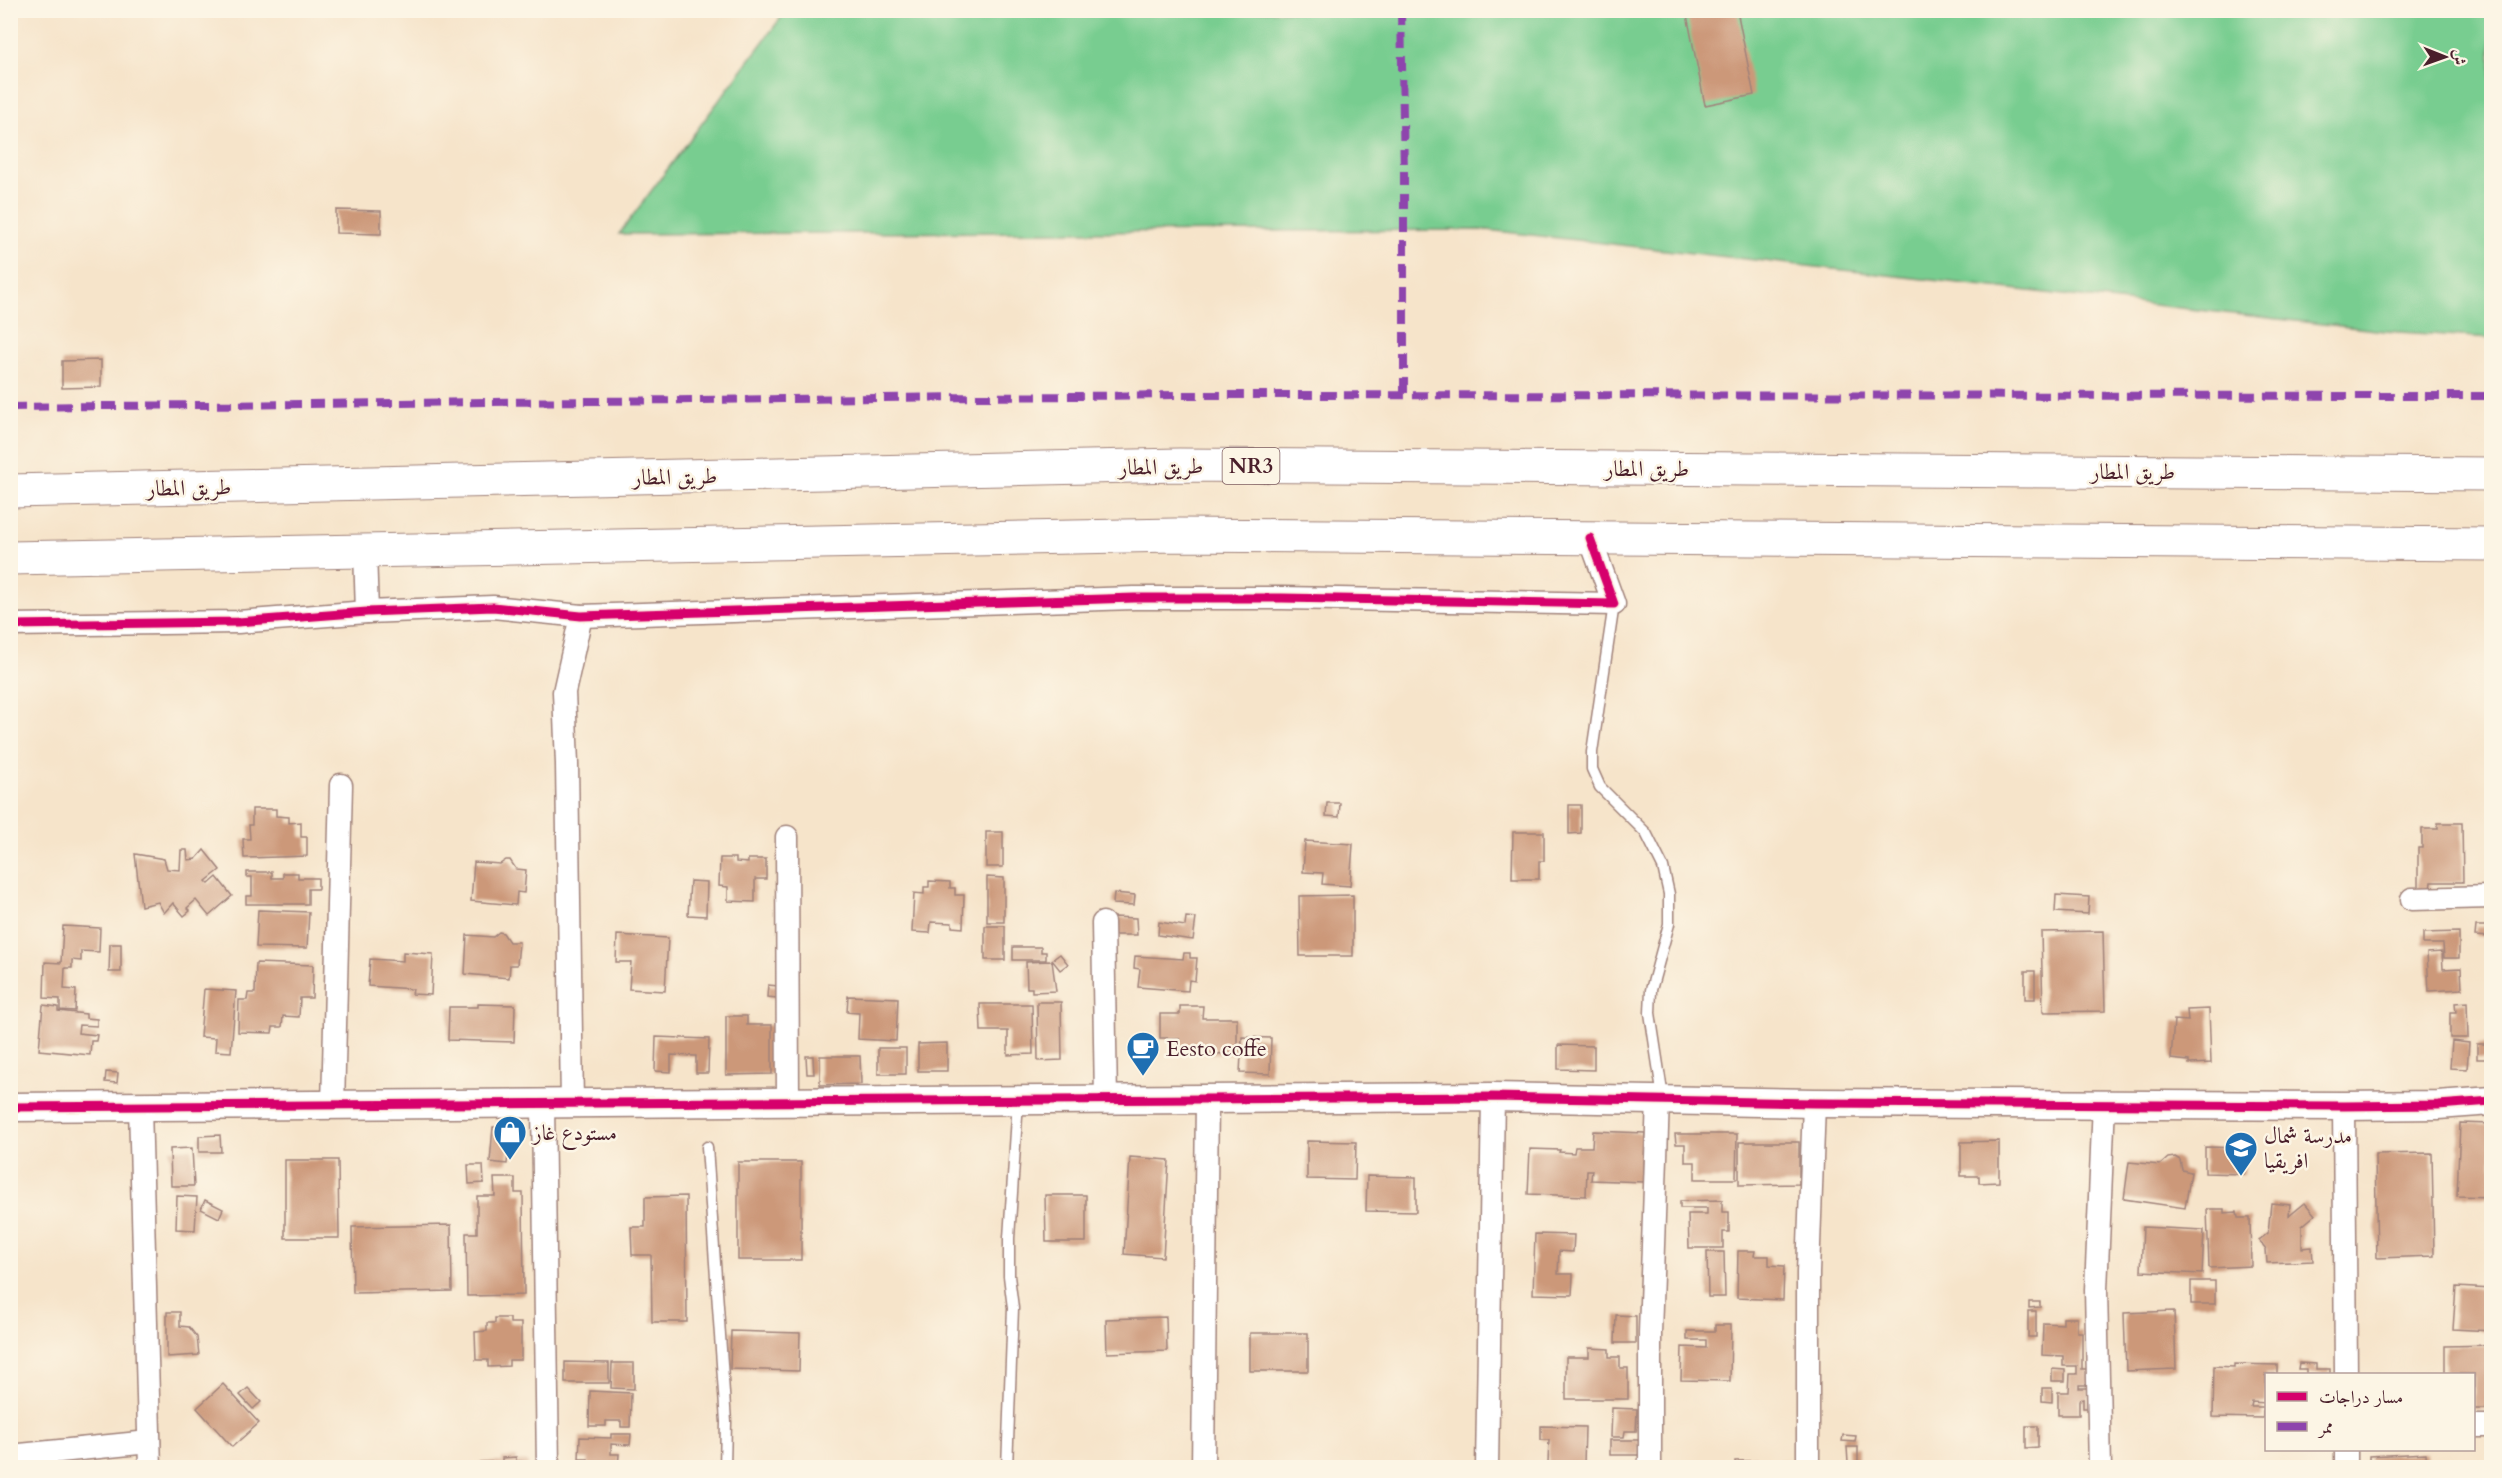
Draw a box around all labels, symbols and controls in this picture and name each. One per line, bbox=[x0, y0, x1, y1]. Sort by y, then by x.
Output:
north arrow bbox=[2415, 27, 2475, 87]
text: ش bbox=[2448, 49, 2470, 65]
road number: NR3 bbox=[1222, 448, 1280, 484]
street label: طريق المطار bbox=[1116, 451, 1204, 483]
street label: طريق المطار bbox=[1603, 454, 1689, 484]
street label: طريق المطار bbox=[2089, 457, 2175, 487]
street label: طريق المطار bbox=[630, 461, 718, 493]
street label: طريق المطار bbox=[144, 472, 232, 504]
cafe icon: Eesto coffe bbox=[1125, 1030, 1161, 1077]
place label: Eesto coffe bbox=[1166, 1034, 1267, 1064]
shop icon: مستودع غاز bbox=[492, 1114, 528, 1161]
place label: مستودع غاز bbox=[531, 1118, 617, 1151]
place label: مدرسة شمال افريقيا bbox=[2264, 1121, 2352, 1176]
school or university icon: مدرسة شمال افريقيا bbox=[2223, 1130, 2259, 1177]
legend bbox=[2265, 1373, 2475, 1451]
text: مسار دراجات bbox=[2319, 1385, 2403, 1410]
text: ممر bbox=[2317, 1415, 2333, 1440]

